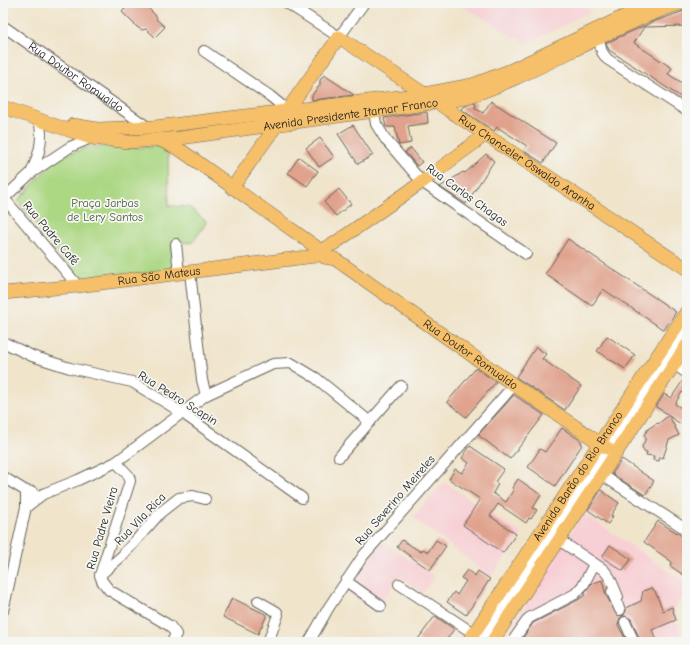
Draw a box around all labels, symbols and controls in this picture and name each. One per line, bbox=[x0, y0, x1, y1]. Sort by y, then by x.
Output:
street label: Rua Doutor Romualdo bbox=[26, 39, 126, 115]
street label: Avenida Presidente Itamar Franco bbox=[262, 95, 439, 133]
street label: Rua Chanceler Oswaldo Aranha bbox=[456, 112, 598, 213]
street label: Rua Carlos Chagas bbox=[424, 161, 510, 229]
park label: Praça Jarbas de Lery Santos bbox=[67, 196, 143, 224]
street label: Rua Padre Café bbox=[20, 198, 82, 268]
street label: Rua São Mateus bbox=[117, 264, 201, 288]
street label: Rua Doutor Romualdo bbox=[420, 316, 521, 393]
street label: Rua Pedro Scapin bbox=[136, 368, 220, 428]
street label: Avenida Barão do Rio Branco bbox=[530, 409, 626, 543]
street label: Rua Severino Meireles bbox=[352, 452, 438, 548]
street label: Rua Padre Vieira bbox=[83, 485, 121, 571]
street label: Rua Vila Rica bbox=[112, 490, 168, 548]

